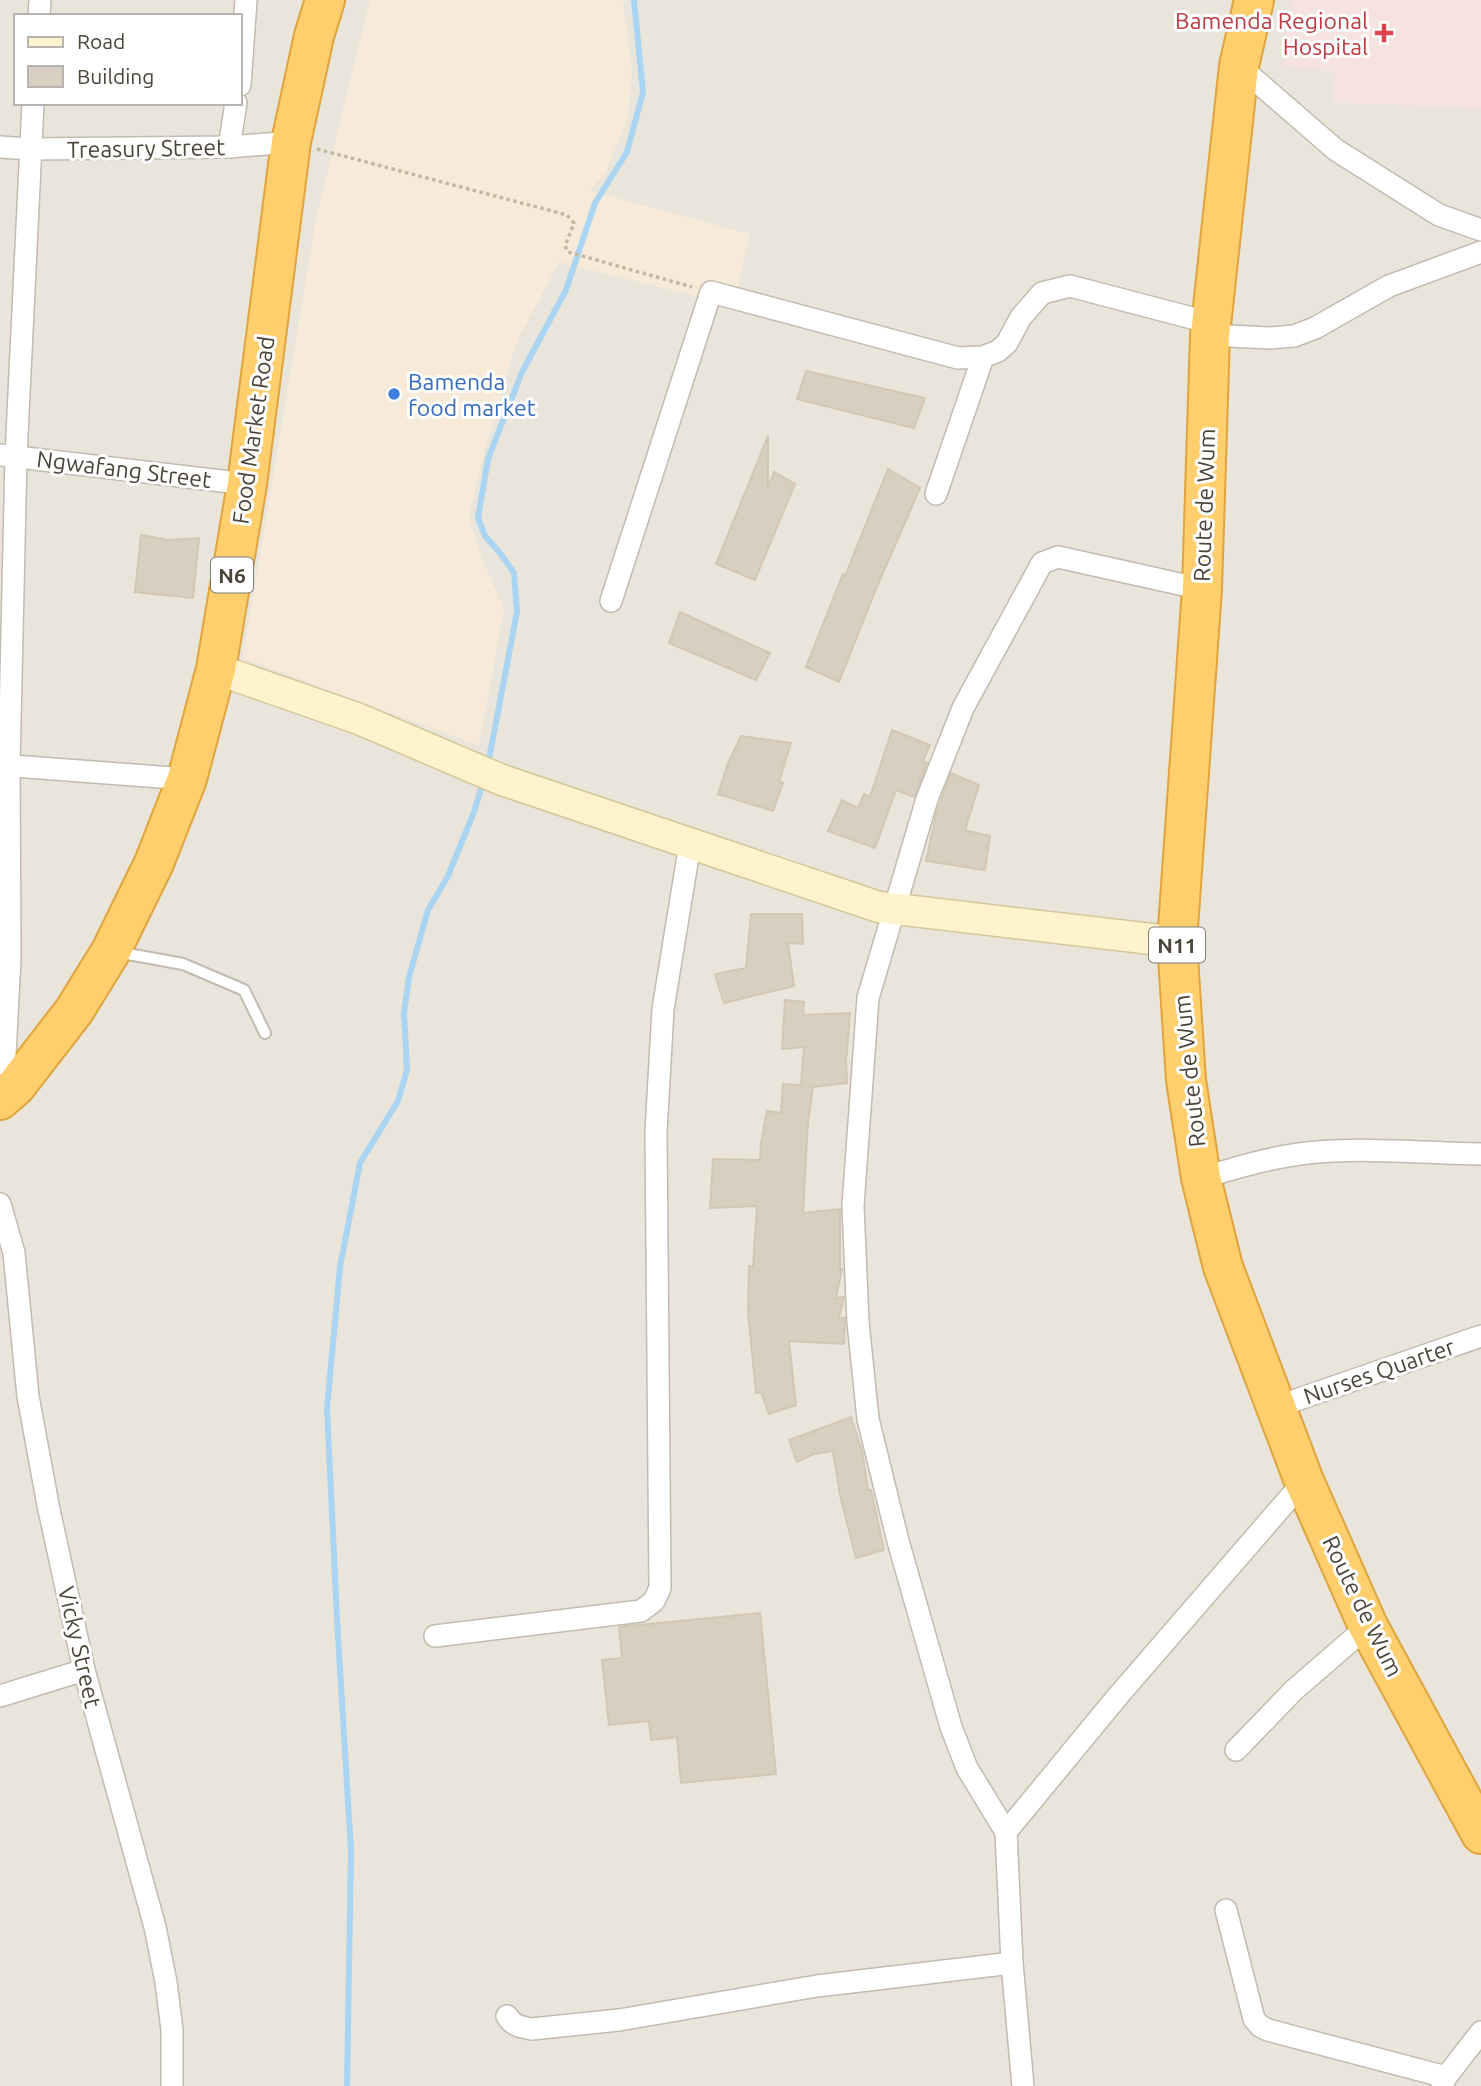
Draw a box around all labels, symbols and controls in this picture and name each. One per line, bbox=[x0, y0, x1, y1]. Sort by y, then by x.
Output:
place label: Bamenda Regional Hospital bbox=[1175, 8, 1368, 59]
legend bbox=[14, 14, 242, 105]
marker: Bamenda Regional Hospital bbox=[1374, 23, 1394, 43]
text: Road bbox=[77, 29, 125, 53]
text: Building bbox=[77, 64, 154, 88]
street label: Treasury Street bbox=[67, 134, 225, 162]
street label: Food Market Road bbox=[227, 334, 279, 526]
place label: Bamenda food market bbox=[408, 369, 536, 420]
marker: Bamenda food market bbox=[386, 386, 402, 402]
street label: Route de Wum bbox=[1189, 428, 1219, 582]
street label: Ngwafang Street bbox=[35, 446, 213, 492]
road number: N6 bbox=[211, 558, 253, 592]
road number: N11 bbox=[1149, 928, 1205, 962]
street label: Route de Wum bbox=[1169, 993, 1209, 1149]
street label: Nurses Quarter bbox=[1300, 1333, 1458, 1409]
street label: Route de Wum bbox=[1318, 1532, 1408, 1680]
street label: Vicky Street bbox=[54, 1584, 106, 1710]

